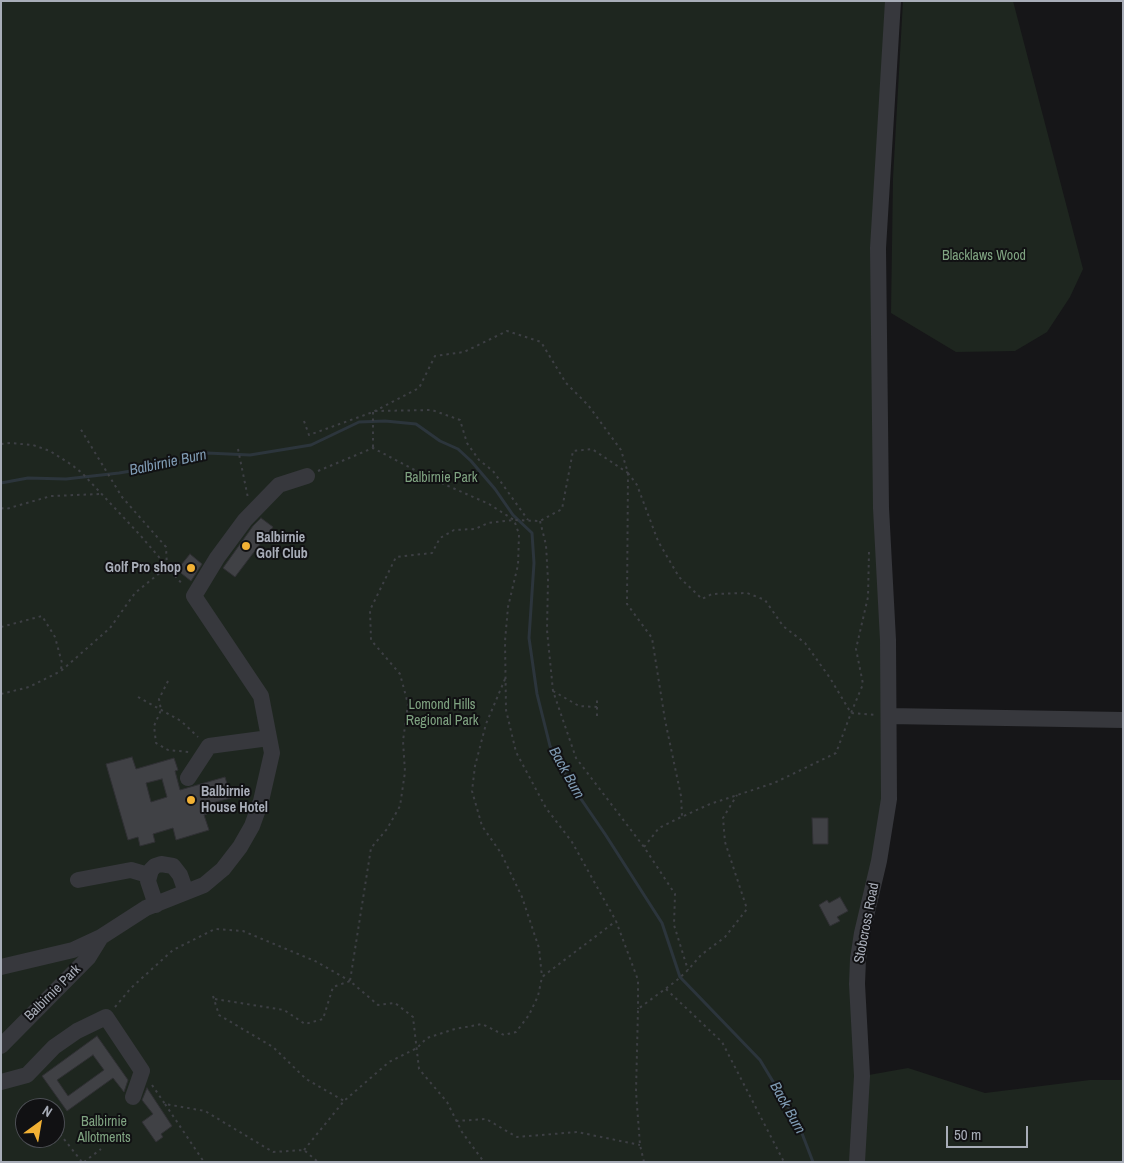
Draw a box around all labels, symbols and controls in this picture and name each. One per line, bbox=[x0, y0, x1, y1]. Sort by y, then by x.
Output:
park label: Blacklaws Wood bbox=[942, 248, 1026, 264]
water label: Balbirnie Burn bbox=[128, 446, 208, 480]
park label: Balbirnie Park bbox=[405, 470, 477, 486]
place label: Balbirnie Golf Club bbox=[256, 530, 308, 562]
marker: Balbirnie Golf Club bbox=[240, 540, 252, 552]
place label: Golf Pro shop bbox=[105, 560, 181, 576]
marker: Golf Pro shop bbox=[185, 562, 197, 574]
park label: Lomond Hills Regional Park bbox=[406, 697, 478, 730]
water label: Back Burn bbox=[544, 744, 588, 802]
place label: Balbirnie House Hotel bbox=[201, 784, 268, 816]
marker: Balbirnie House Hotel bbox=[185, 794, 197, 806]
street label: Stobcross Road bbox=[851, 881, 883, 965]
street label: Balbirnie Park bbox=[21, 961, 85, 1025]
water label: Back Burn bbox=[765, 1079, 809, 1137]
north arrow bbox=[15, 1098, 65, 1148]
text: N bbox=[39, 1101, 56, 1121]
park label: Balbirnie Allotments bbox=[77, 1114, 131, 1146]
scale bar bbox=[949, 1116, 1032, 1148]
text: 50 m bbox=[954, 1124, 981, 1145]

